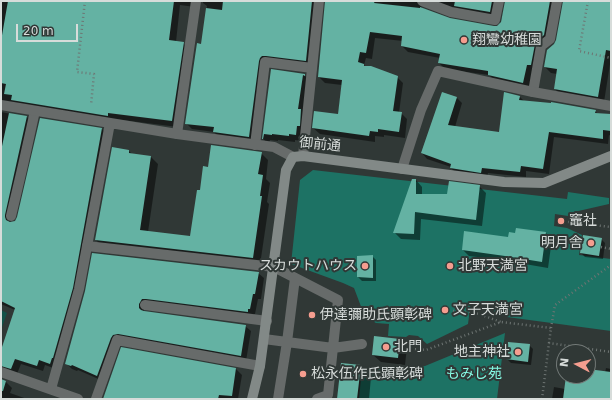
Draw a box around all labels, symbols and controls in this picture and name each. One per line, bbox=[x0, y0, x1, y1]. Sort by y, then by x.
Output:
scale bar bbox=[18, 16, 80, 42]
text: 20 m bbox=[23, 24, 54, 38]
place label: 翔鸞幼稚園 bbox=[472, 32, 542, 48]
marker: 翔鸞幼稚園 bbox=[459, 35, 469, 45]
street label: 御前通 bbox=[298, 134, 342, 156]
place label: 竈社 bbox=[569, 213, 597, 229]
marker: 竈社 bbox=[556, 216, 566, 226]
place label: 明月舎 bbox=[541, 235, 583, 251]
marker: 明月舎 bbox=[586, 238, 596, 248]
place label: スカウトハウス bbox=[259, 258, 357, 274]
place label: 北野天満宮 bbox=[458, 258, 528, 274]
marker: スカウトハウス bbox=[360, 261, 370, 271]
marker: 北野天満宮 bbox=[445, 261, 455, 271]
place label: 文子天満宮 bbox=[453, 302, 523, 318]
marker: 文子天満宮 bbox=[440, 305, 450, 315]
place label: 伊達彌助氏顕彰碑 bbox=[320, 307, 432, 323]
marker: 伊達彌助氏顕彰碑 bbox=[307, 310, 317, 320]
place label: 北門 bbox=[394, 339, 422, 355]
marker: 北門 bbox=[381, 342, 391, 352]
place label: 地主神社 bbox=[454, 344, 510, 360]
north arrow bbox=[556, 344, 596, 384]
marker: 地主神社 bbox=[513, 347, 523, 357]
text: N bbox=[558, 357, 572, 368]
place label: 松永伍作氏顕彰碑 bbox=[311, 366, 423, 382]
park label: もみじ苑 bbox=[446, 366, 502, 382]
marker: 松永伍作氏顕彰碑 bbox=[298, 369, 308, 379]

